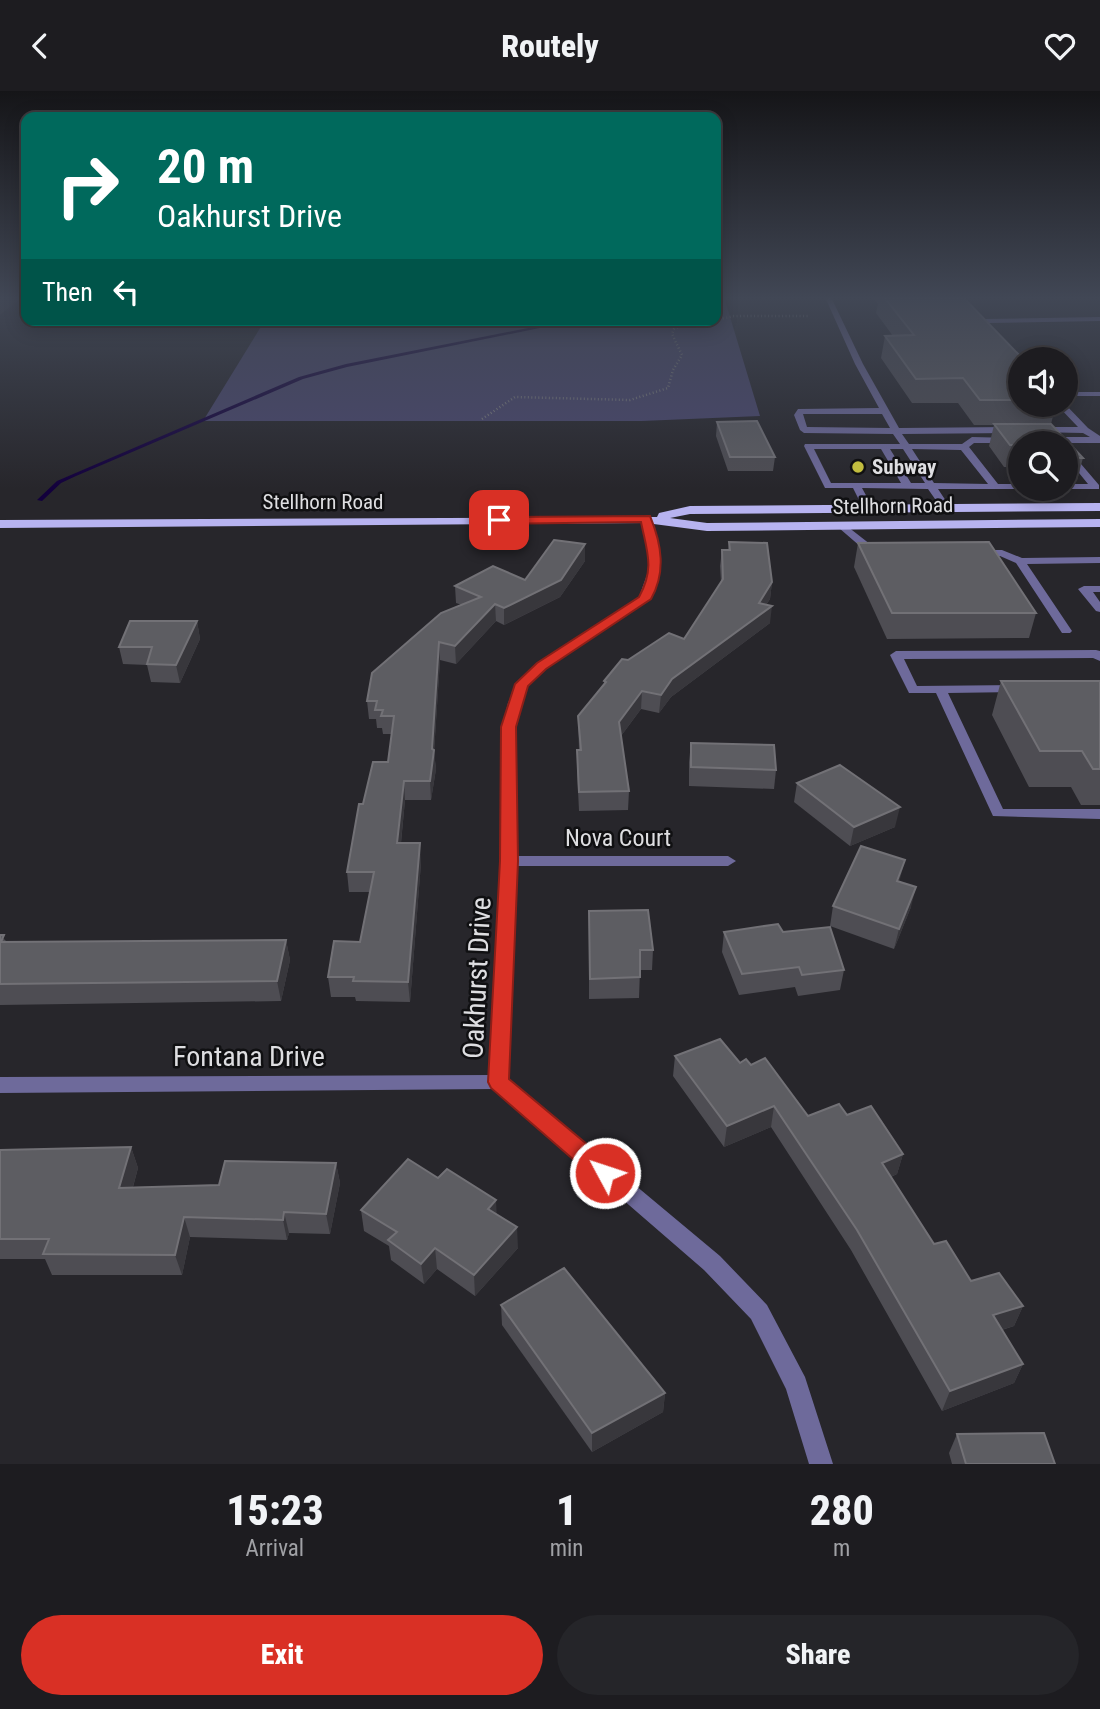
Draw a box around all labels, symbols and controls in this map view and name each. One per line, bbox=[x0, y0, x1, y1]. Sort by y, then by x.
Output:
icon: back bbox=[21, 27, 59, 65]
text: Routely bbox=[501, 27, 599, 65]
icon: heart bbox=[1041, 27, 1079, 65]
text: 20 m bbox=[157, 138, 254, 195]
icon: right bbox=[42, 140, 133, 231]
text: Oakhurst Drive bbox=[157, 197, 342, 235]
icon: left bbox=[107, 273, 145, 311]
text: Then bbox=[42, 277, 93, 307]
map controls bbox=[1008, 347, 1078, 501]
button: sound bbox=[1008, 347, 1078, 417]
button: search bbox=[1008, 431, 1078, 501]
place label: Subway bbox=[872, 455, 937, 479]
marker: Subway bbox=[850, 459, 866, 475]
street label: Stellhorn Road bbox=[263, 490, 383, 514]
pin bbox=[469, 490, 529, 550]
street label: Stellhorn Road bbox=[832, 493, 954, 519]
icon: arrive bbox=[480, 501, 518, 539]
street label: Nova Court bbox=[565, 824, 671, 852]
street label: Oakhurst Drive bbox=[456, 896, 498, 1060]
street label: Fontana Drive bbox=[173, 1040, 325, 1073]
position arrow bbox=[568, 1136, 642, 1210]
text: 15:23 bbox=[226, 1486, 323, 1535]
text: 1 bbox=[556, 1486, 577, 1535]
text: 280 bbox=[810, 1486, 874, 1535]
text: Arrival bbox=[246, 1535, 304, 1562]
text: min bbox=[550, 1535, 583, 1562]
text: m bbox=[833, 1535, 850, 1562]
button: Exit bbox=[21, 1615, 543, 1695]
button: Share bbox=[557, 1615, 1079, 1695]

